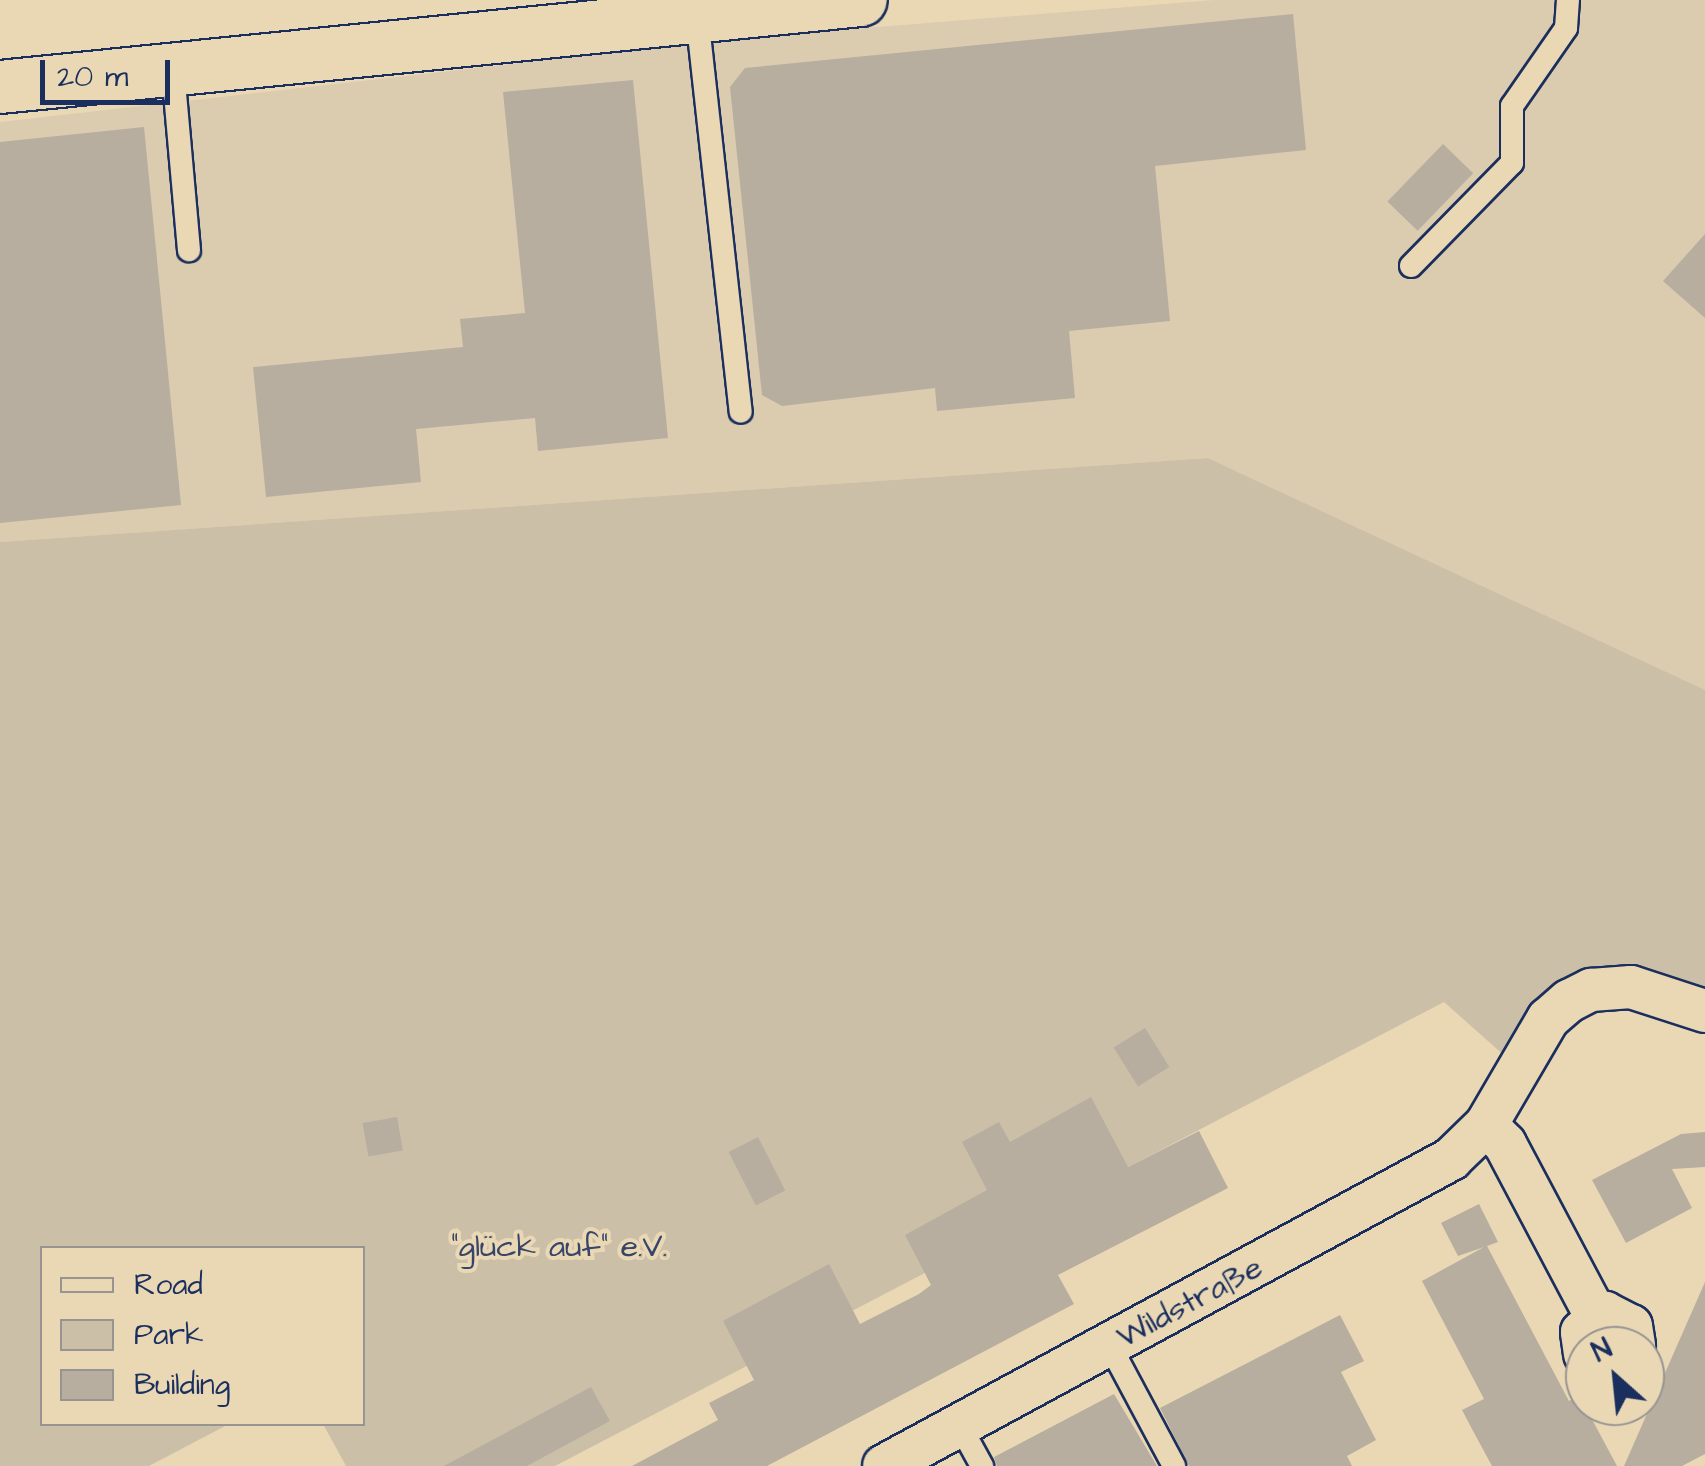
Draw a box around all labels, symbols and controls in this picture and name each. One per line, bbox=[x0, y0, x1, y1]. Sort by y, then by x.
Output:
scale bar bbox=[45, 40, 175, 102]
text: 20 m bbox=[57, 56, 128, 98]
park label: "glück auf" e.V. bbox=[451, 1228, 667, 1266]
legend bbox=[40, 1246, 365, 1426]
street label: Wildstraße bbox=[1111, 1249, 1269, 1357]
text: Road bbox=[134, 1264, 203, 1306]
text: Park bbox=[134, 1314, 203, 1356]
north arrow bbox=[1565, 1326, 1665, 1426]
text: N bbox=[1585, 1329, 1619, 1372]
text: Building bbox=[134, 1364, 230, 1406]

